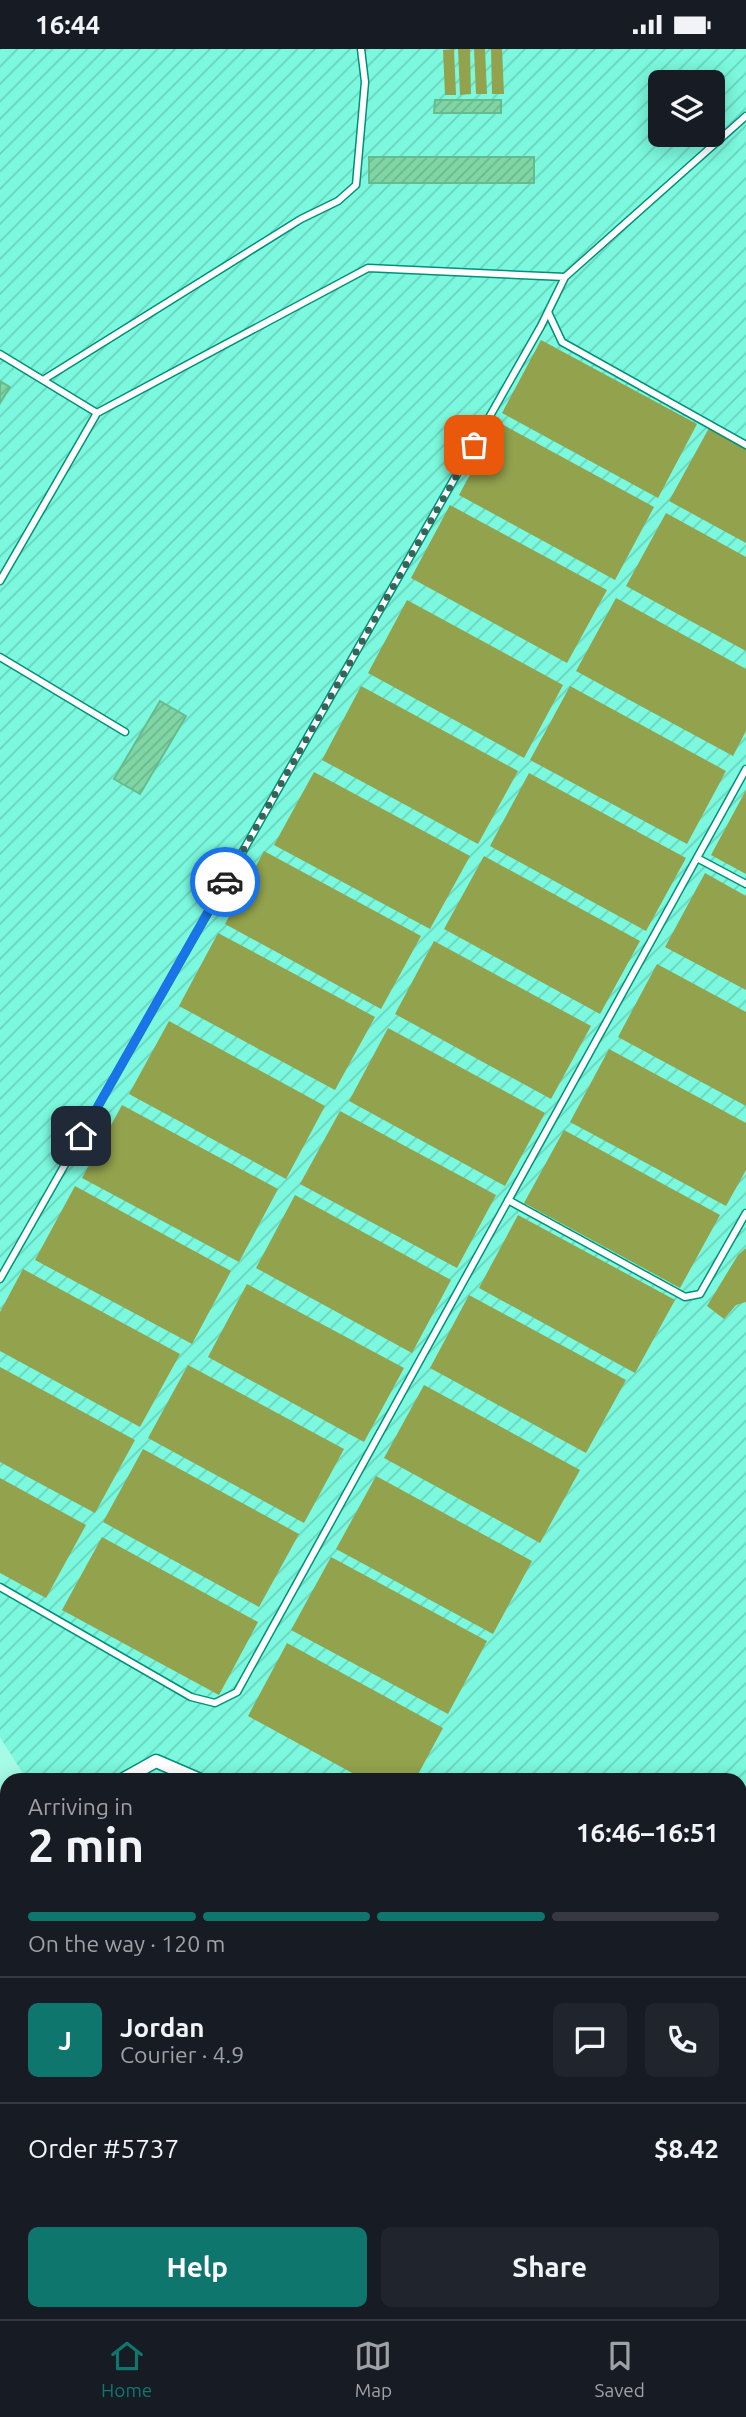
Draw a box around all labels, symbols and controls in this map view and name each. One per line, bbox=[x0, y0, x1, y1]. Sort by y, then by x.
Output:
text: 16:44 bbox=[35, 10, 100, 39]
map controls bbox=[648, 70, 725, 147]
button: layers bbox=[648, 70, 725, 147]
pin bbox=[444, 415, 504, 475]
icon: bag bbox=[455, 426, 493, 464]
courier bbox=[190, 847, 260, 917]
icon: car bbox=[206, 863, 244, 901]
pin bbox=[51, 1106, 111, 1166]
icon: home bbox=[62, 1117, 100, 1155]
text: Arriving in bbox=[28, 1794, 133, 1819]
text: 16:46–16:51 bbox=[576, 1818, 719, 1847]
text: 2 min bbox=[28, 1819, 144, 1871]
text: On the way · 120 m bbox=[28, 1931, 225, 1956]
button: chat bbox=[553, 2003, 627, 2077]
button: phone bbox=[645, 2003, 719, 2077]
text: Jordan bbox=[120, 2013, 205, 2042]
text: J bbox=[58, 2026, 72, 2055]
text: Courier · 4.9 bbox=[120, 2042, 244, 2067]
text: Order #5737 bbox=[28, 2134, 179, 2163]
text: $8.42 bbox=[654, 2134, 719, 2163]
button: Help bbox=[28, 2227, 367, 2307]
button: Share bbox=[381, 2227, 719, 2307]
tab: Home bbox=[101, 2337, 152, 2401]
tab: Map bbox=[354, 2337, 392, 2401]
tab: Saved bbox=[594, 2337, 645, 2401]

